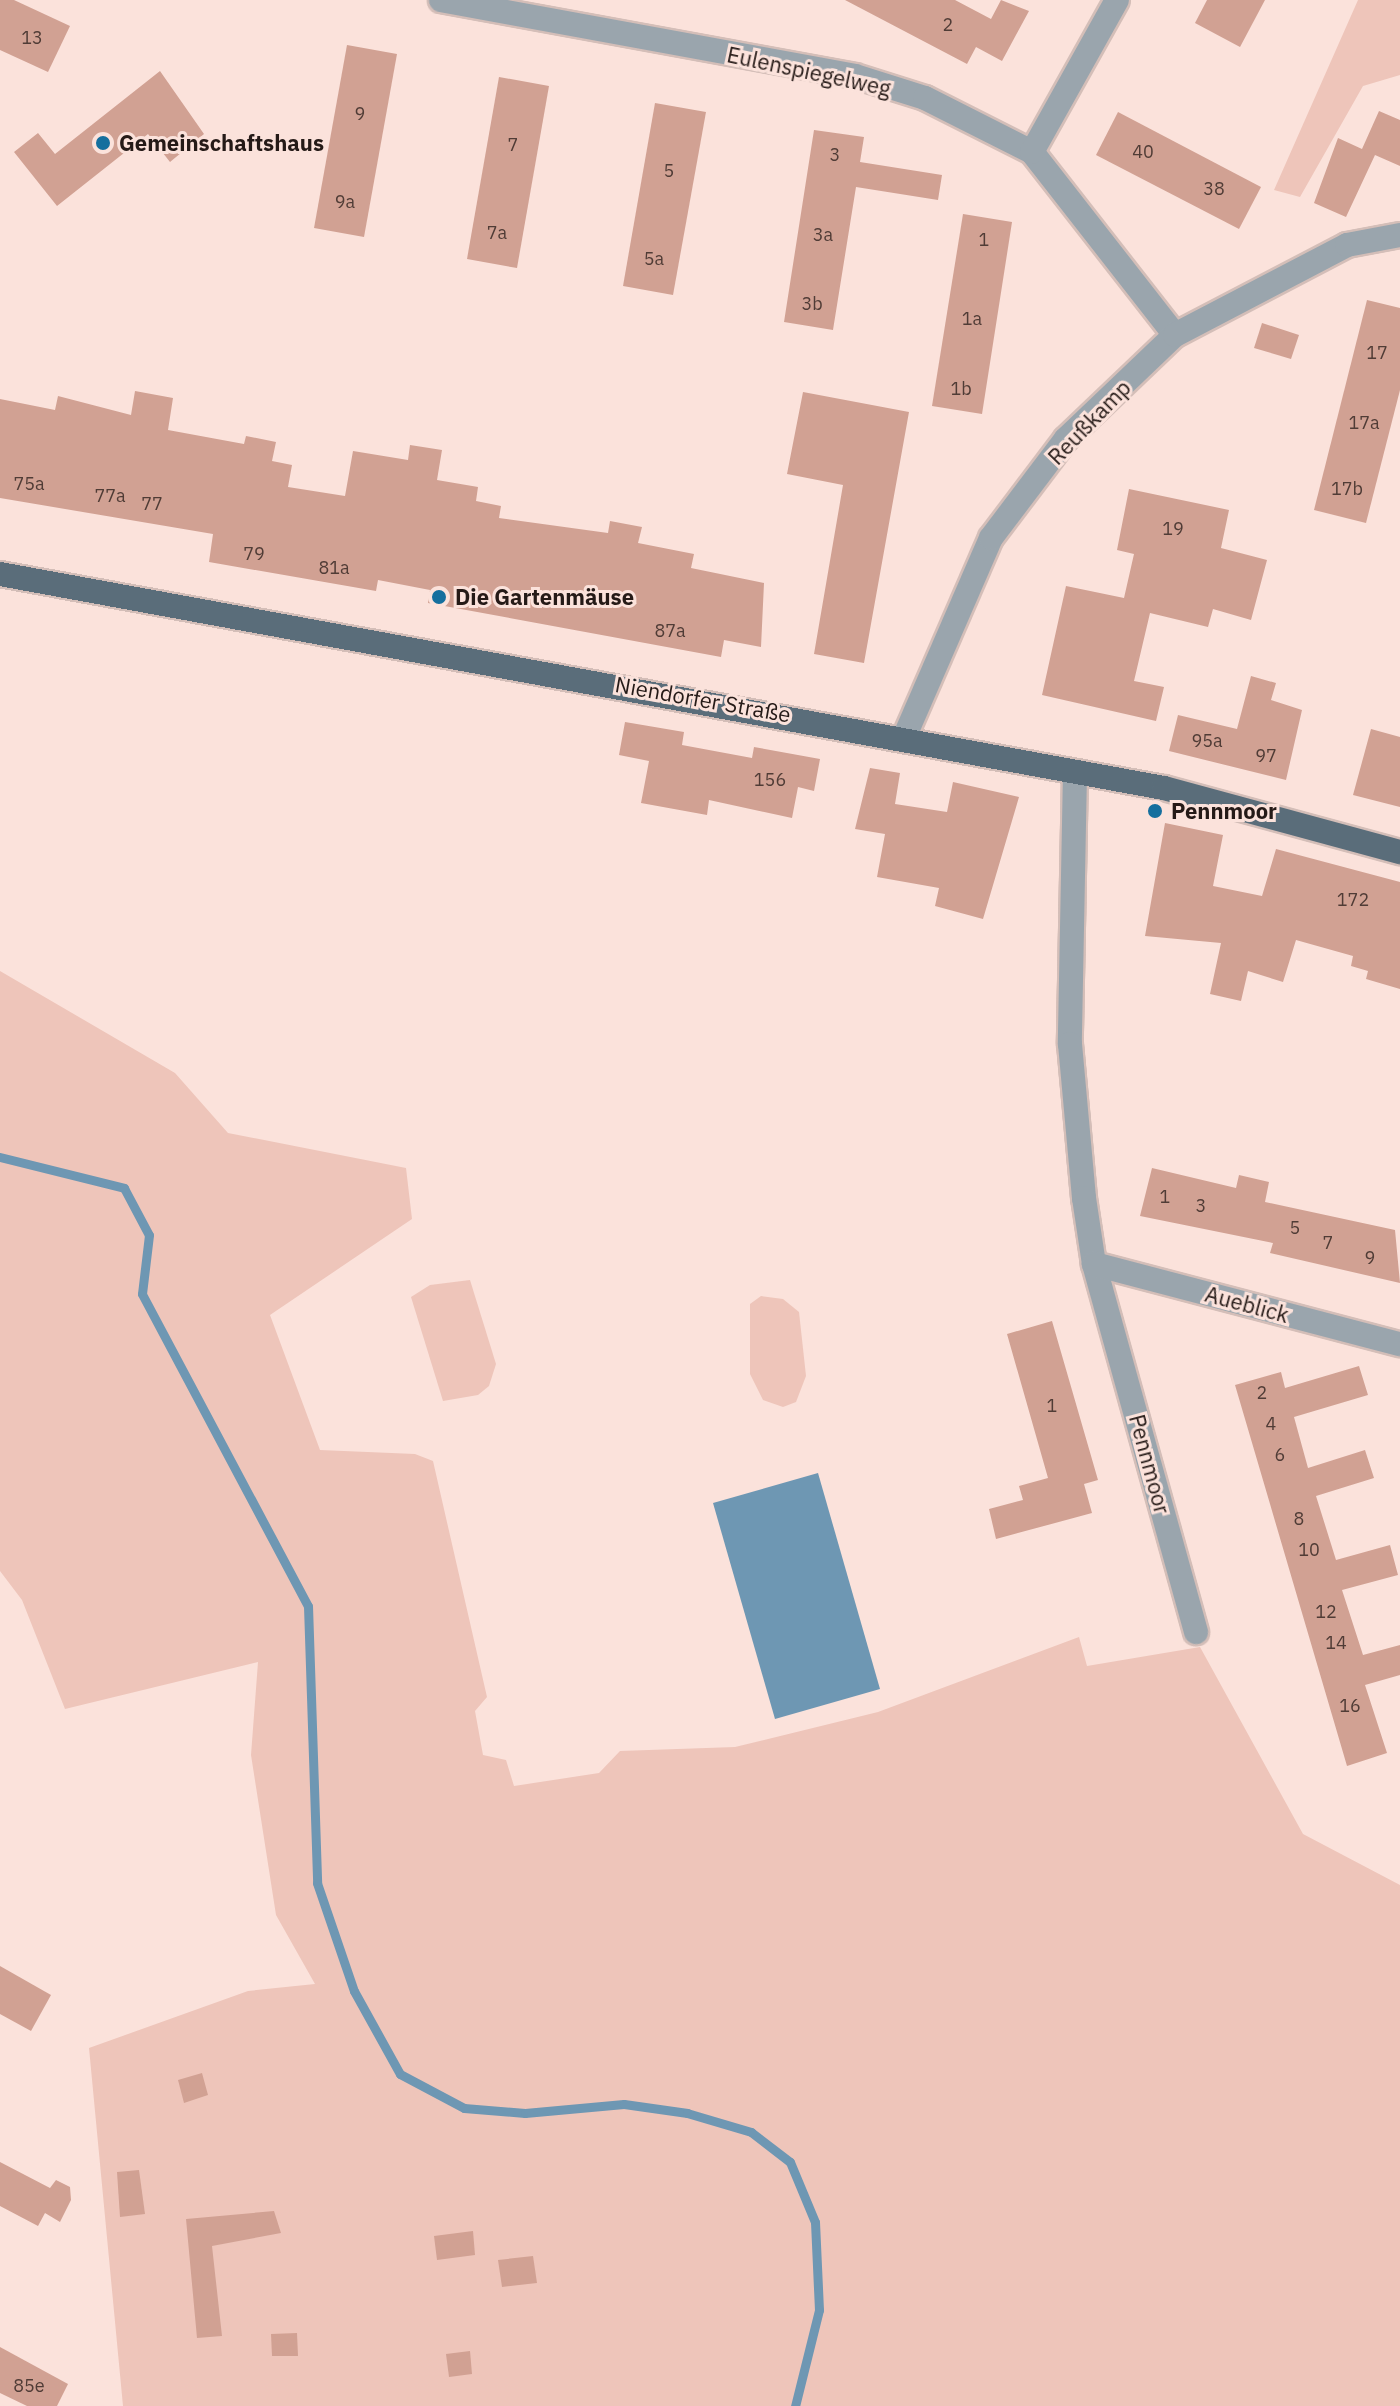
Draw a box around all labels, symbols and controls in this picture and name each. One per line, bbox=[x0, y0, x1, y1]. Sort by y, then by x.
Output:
house number: 2 bbox=[943, 14, 953, 36]
house number: 13 bbox=[21, 27, 43, 49]
street label: Eulenspiegelweg bbox=[725, 41, 893, 101]
house number: 9 bbox=[355, 103, 365, 125]
place label: Gemeinschaftshaus bbox=[119, 130, 324, 156]
marker: Gemeinschaftshaus bbox=[94, 134, 112, 152]
house number: 7 bbox=[508, 134, 518, 156]
house number: 40 bbox=[1132, 141, 1154, 163]
house number: 3 bbox=[830, 144, 840, 166]
house number: 5 bbox=[664, 160, 674, 182]
house number: 38 bbox=[1203, 178, 1225, 200]
house number: 9a bbox=[335, 191, 355, 213]
house number: 7a bbox=[487, 222, 507, 244]
house number: 3a bbox=[813, 224, 833, 246]
house number: 1 bbox=[979, 229, 989, 251]
house number: 5a bbox=[644, 248, 664, 270]
house number: 3b bbox=[801, 293, 823, 315]
house number: 1a bbox=[962, 308, 982, 330]
house number: 17 bbox=[1366, 342, 1388, 364]
street label: Reußkamp bbox=[1042, 374, 1136, 470]
house number: 1b bbox=[950, 378, 972, 400]
house number: 17a bbox=[1348, 412, 1380, 434]
house number: 75a bbox=[13, 473, 45, 495]
house number: 17b bbox=[1331, 478, 1363, 500]
house number: 77a bbox=[94, 485, 126, 507]
house number: 77 bbox=[141, 493, 163, 515]
house number: 19 bbox=[1162, 518, 1184, 540]
house number: 79 bbox=[243, 543, 265, 565]
house number: 81a bbox=[318, 557, 350, 579]
place label: Die Gartenmäuse bbox=[455, 584, 634, 610]
marker: Die Gartenmäuse bbox=[430, 588, 448, 606]
house number: 87a bbox=[654, 620, 686, 642]
street label: Niendorfer Straße bbox=[613, 671, 793, 727]
house number: 95a bbox=[1191, 730, 1223, 752]
house number: 97 bbox=[1255, 745, 1277, 767]
house number: 156 bbox=[754, 769, 786, 791]
place label: Pennmoor bbox=[1171, 798, 1277, 824]
marker: Pennmoor bbox=[1146, 802, 1164, 820]
house number: 172 bbox=[1337, 889, 1369, 911]
house number: 1 bbox=[1160, 1186, 1170, 1208]
house number: 3 bbox=[1196, 1195, 1206, 1217]
house number: 5 bbox=[1290, 1217, 1300, 1239]
house number: 7 bbox=[1323, 1232, 1333, 1254]
house number: 9 bbox=[1365, 1247, 1375, 1269]
street label: Aueblick bbox=[1202, 1280, 1292, 1328]
house number: 2 bbox=[1257, 1382, 1267, 1404]
house number: 1 bbox=[1047, 1395, 1057, 1417]
street label: Pennmoor bbox=[1124, 1411, 1176, 1517]
house number: 4 bbox=[1266, 1413, 1276, 1435]
house number: 6 bbox=[1275, 1444, 1285, 1466]
house number: 8 bbox=[1294, 1508, 1304, 1530]
house number: 10 bbox=[1298, 1539, 1320, 1561]
house number: 12 bbox=[1315, 1601, 1337, 1623]
house number: 14 bbox=[1325, 1632, 1347, 1654]
house number: 16 bbox=[1339, 1695, 1361, 1717]
house number: 85e bbox=[13, 2375, 45, 2397]

